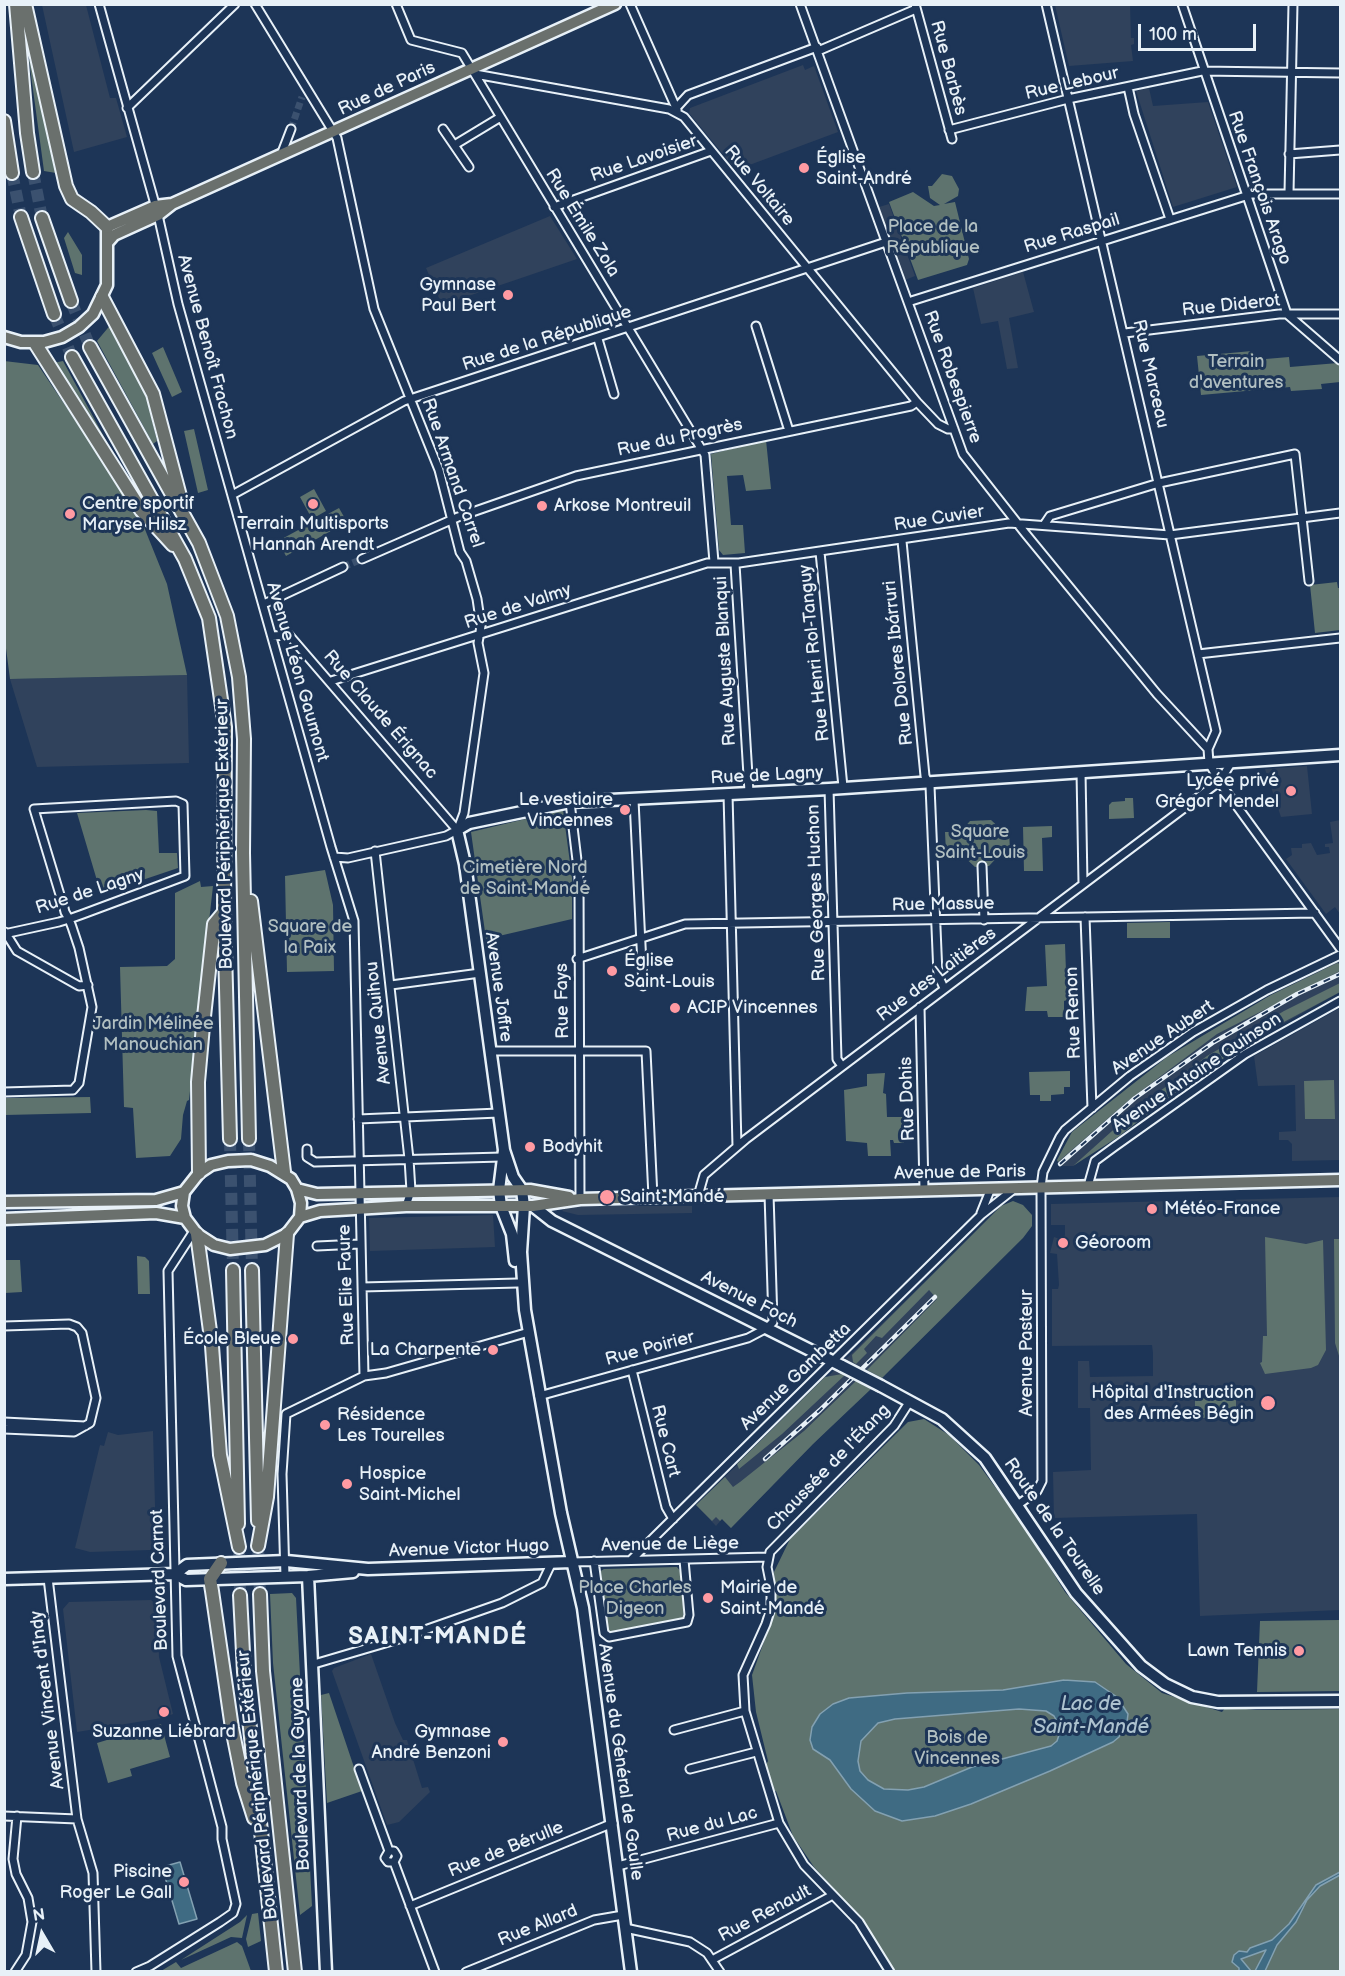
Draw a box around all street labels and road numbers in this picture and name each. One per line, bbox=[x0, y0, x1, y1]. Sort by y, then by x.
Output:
street label: Rue Barbès bbox=[925, 18, 971, 118]
street label: Rue de Paris bbox=[335, 57, 439, 121]
street label: Rue Lebour bbox=[1023, 63, 1121, 105]
street label: Rue François Arago bbox=[1223, 108, 1295, 268]
street label: Rue Lavoisier bbox=[588, 131, 700, 187]
street label: Rue Voltaire bbox=[719, 141, 799, 231]
street label: Rue Émile Zola bbox=[540, 165, 624, 281]
street label: Rue Raspail bbox=[1021, 209, 1123, 259]
street label: Avenue Benoît Frachon bbox=[172, 252, 242, 442]
street label: Rue Diderot bbox=[1181, 290, 1281, 322]
street label: Rue de la République bbox=[460, 301, 634, 377]
street label: Rue Robespierre bbox=[918, 308, 986, 446]
street label: Rue Marceau bbox=[1127, 318, 1173, 430]
street label: Rue Armand Carrel bbox=[416, 395, 488, 551]
street label: Rue du Progrès bbox=[615, 414, 745, 462]
street label: Rue Cuvier bbox=[892, 501, 986, 537]
street label: Rue Henri Rol-Tanguy bbox=[795, 563, 835, 743]
street label: Rue Auguste Blanqui bbox=[711, 575, 741, 747]
street label: Rue Dolores Ibárruri bbox=[880, 579, 918, 747]
street label: Avenue Léon Gaumont bbox=[261, 580, 333, 764]
street label: Rue de Valmy bbox=[462, 580, 574, 634]
street label: Rue Claude Érignac bbox=[318, 646, 442, 784]
street label: Boulevard Périphérique Extérieur bbox=[212, 698, 238, 970]
street label: Rue de Lagny bbox=[710, 762, 824, 790]
street label: Rue Georges Huchon bbox=[803, 804, 831, 982]
street label: Rue de Lagny bbox=[33, 864, 147, 920]
street label: Rue Massue bbox=[892, 893, 994, 917]
street label: Rue des Laitières bbox=[873, 923, 1001, 1027]
street label: Avenue Joffre bbox=[480, 931, 516, 1043]
street label: Avenue Quihou bbox=[362, 960, 396, 1086]
street label: Rue Fays bbox=[552, 963, 574, 1039]
street label: Rue Renon bbox=[1062, 966, 1086, 1060]
street label: Avenue Aubert bbox=[1108, 996, 1218, 1080]
street label: Avenue Antoine Quinson bbox=[1108, 1008, 1286, 1138]
street label: Rue Dohis bbox=[896, 1056, 920, 1142]
street label: Avenue de Paris bbox=[894, 1161, 1026, 1185]
street label: Rue Elie Faure bbox=[334, 1224, 360, 1346]
street label: Avenue Foch bbox=[697, 1266, 801, 1334]
street label: Avenue Pasteur bbox=[1016, 1289, 1038, 1417]
street label: Avenue Gambetta bbox=[736, 1319, 856, 1435]
street label: Rue Poirier bbox=[603, 1327, 697, 1371]
street label: Chaussée de l'Étang bbox=[763, 1400, 895, 1536]
street label: Rue Cart bbox=[646, 1403, 684, 1479]
street label: Route de la Tourelle bbox=[999, 1454, 1109, 1600]
street label: Boulevard Carnot bbox=[147, 1509, 173, 1651]
street label: Avenue de Liège bbox=[601, 1533, 739, 1557]
street label: Avenue Victor Hugo bbox=[388, 1535, 550, 1563]
street label: Avenue Vincent d'Indy bbox=[26, 1609, 70, 1791]
street label: Avenue du Général de Gaulle bbox=[593, 1642, 647, 1882]
street label: Boulevard Périphérique Extérieur bbox=[233, 1649, 283, 1921]
street label: Boulevard de la Guyane bbox=[287, 1677, 315, 1871]
street label: Rue du Lac bbox=[664, 1803, 760, 1847]
street label: Rue de Bérulle bbox=[445, 1817, 567, 1883]
street label: Rue Renault bbox=[715, 1881, 815, 1947]
street label: Rue Allard bbox=[495, 1900, 581, 1952]

